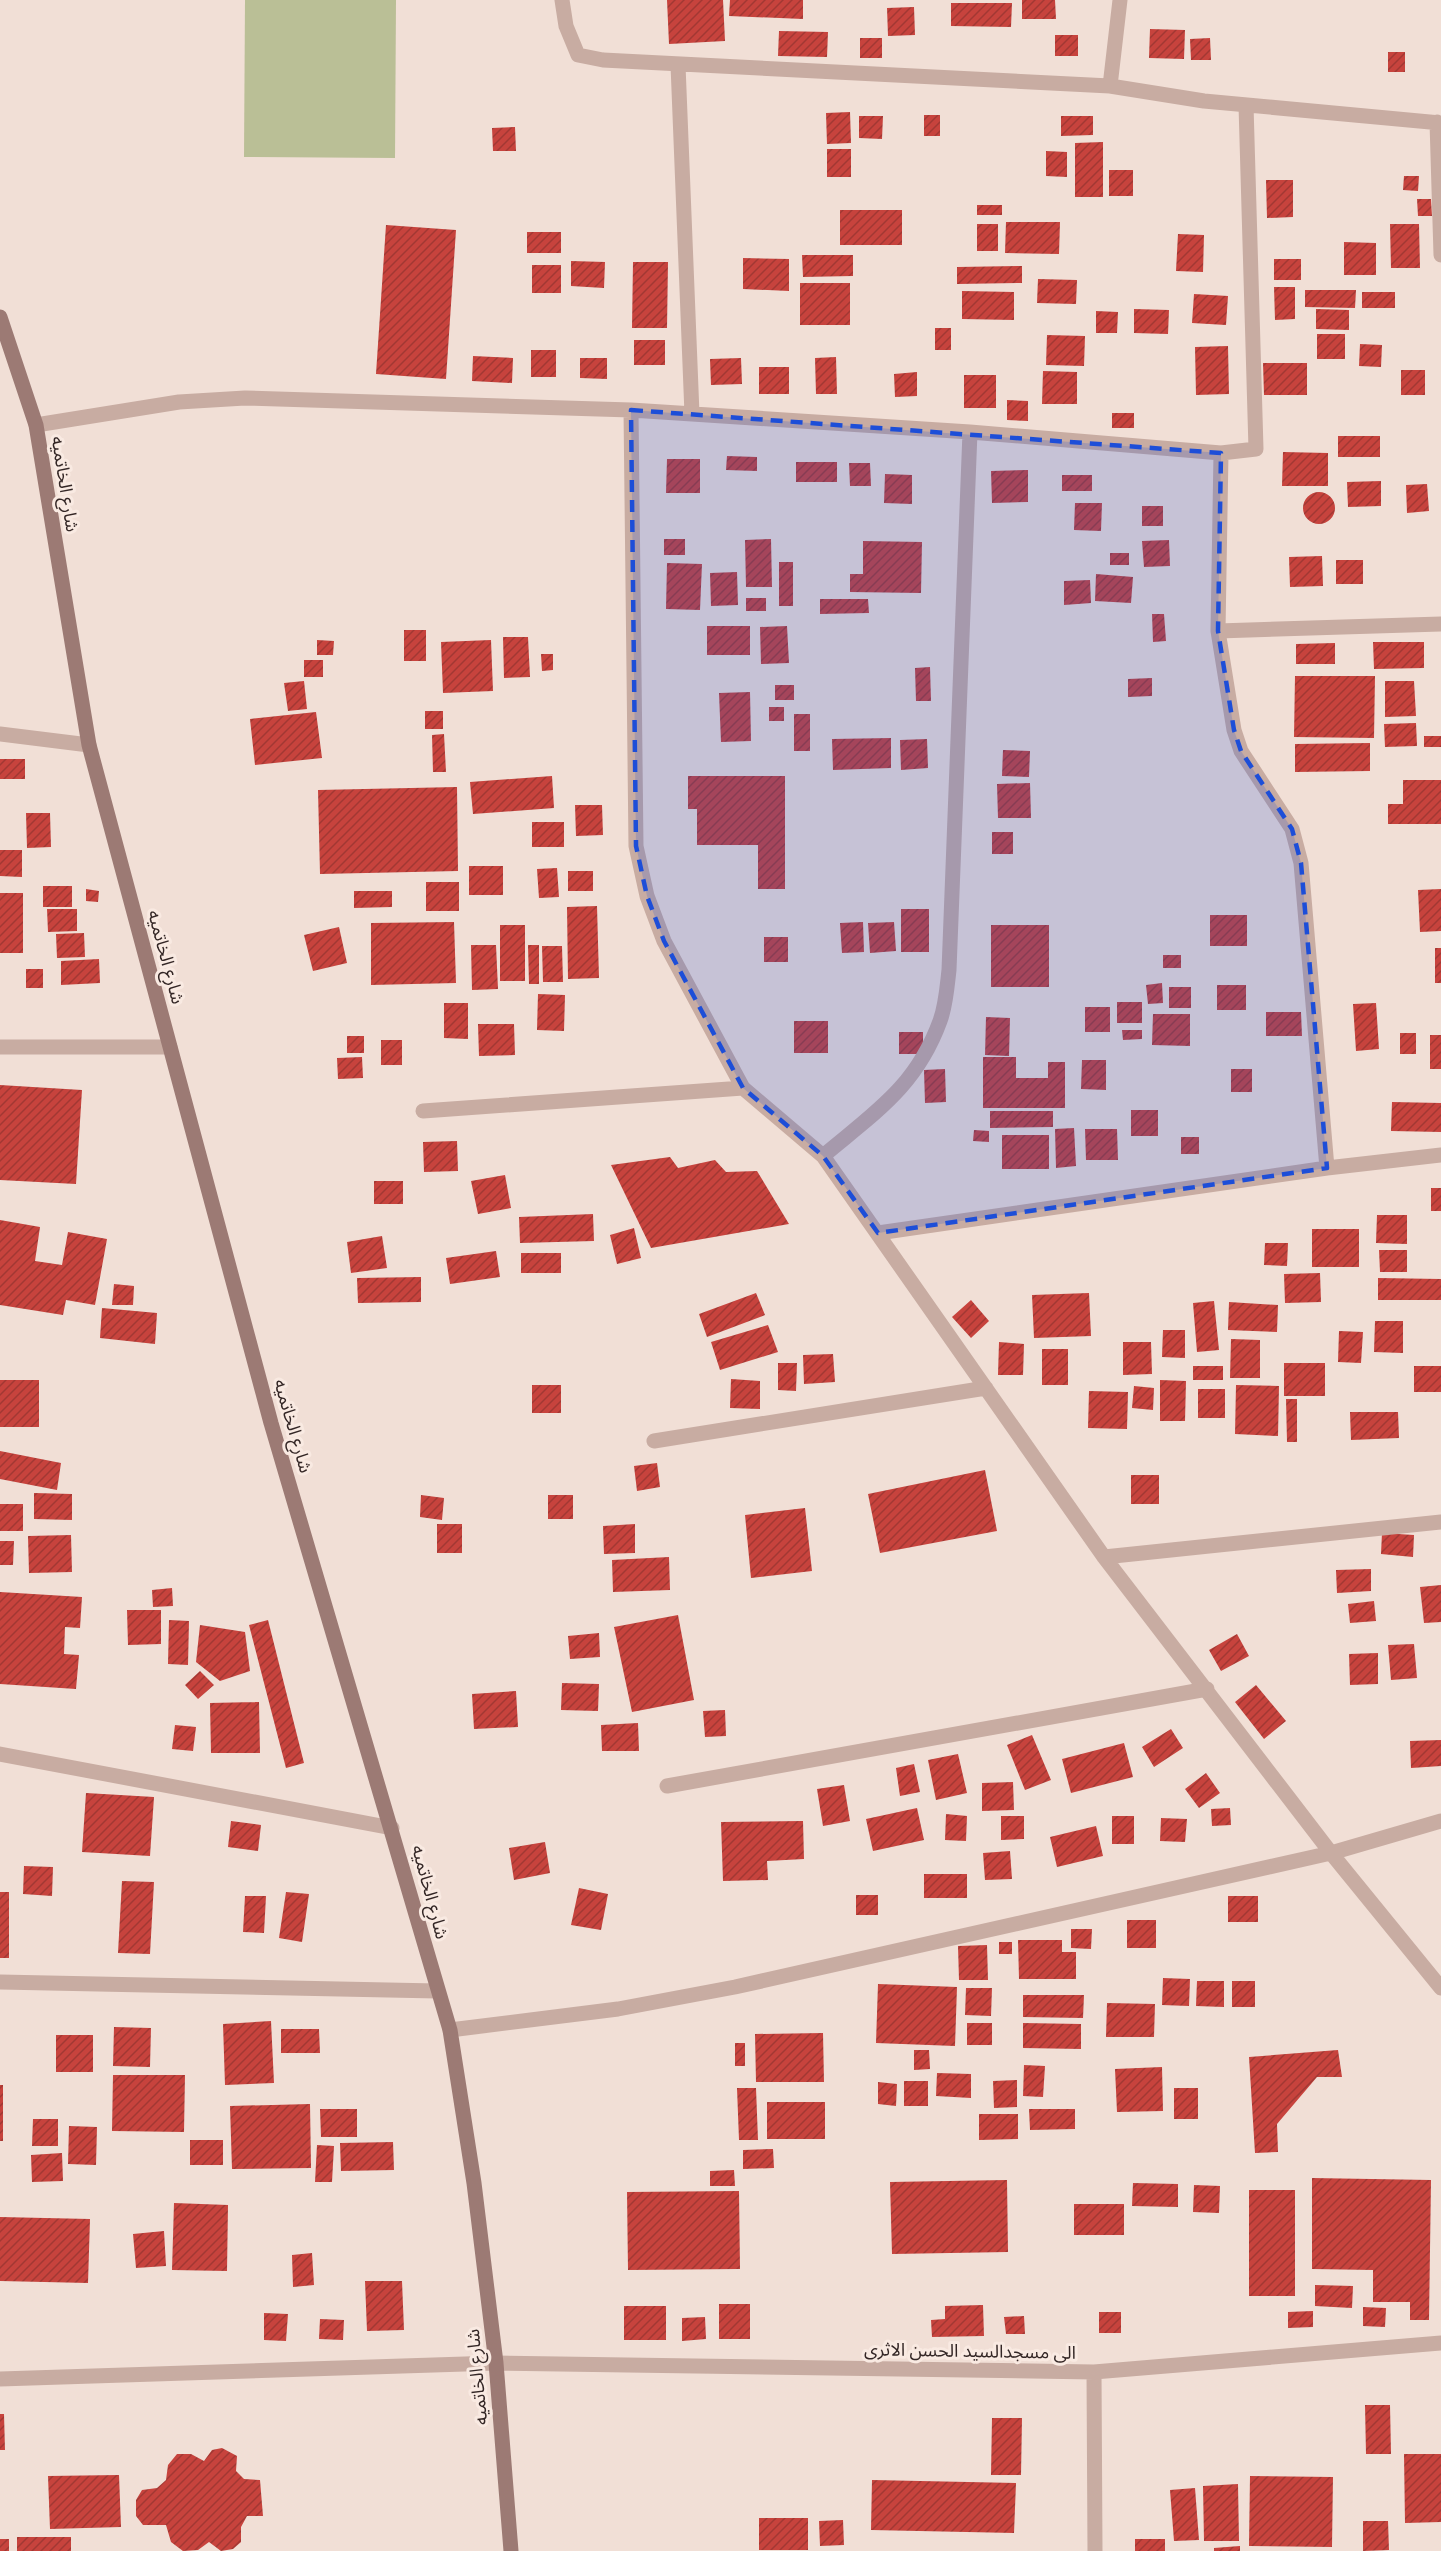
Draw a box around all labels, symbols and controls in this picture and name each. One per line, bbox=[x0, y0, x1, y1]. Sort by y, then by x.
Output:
street label: شارع الخاتميه bbox=[44, 435, 83, 534]
street label: شارع الخاتميه bbox=[140, 908, 189, 1007]
street label: شارع الخاتميه bbox=[266, 1377, 317, 1476]
street label: شارع الخاتميه bbox=[404, 1843, 453, 1942]
street label: شارع الخاتميه bbox=[462, 2328, 495, 2426]
street label: الى مسجدالسيد الحسن الاثرى bbox=[864, 2338, 1076, 2364]

